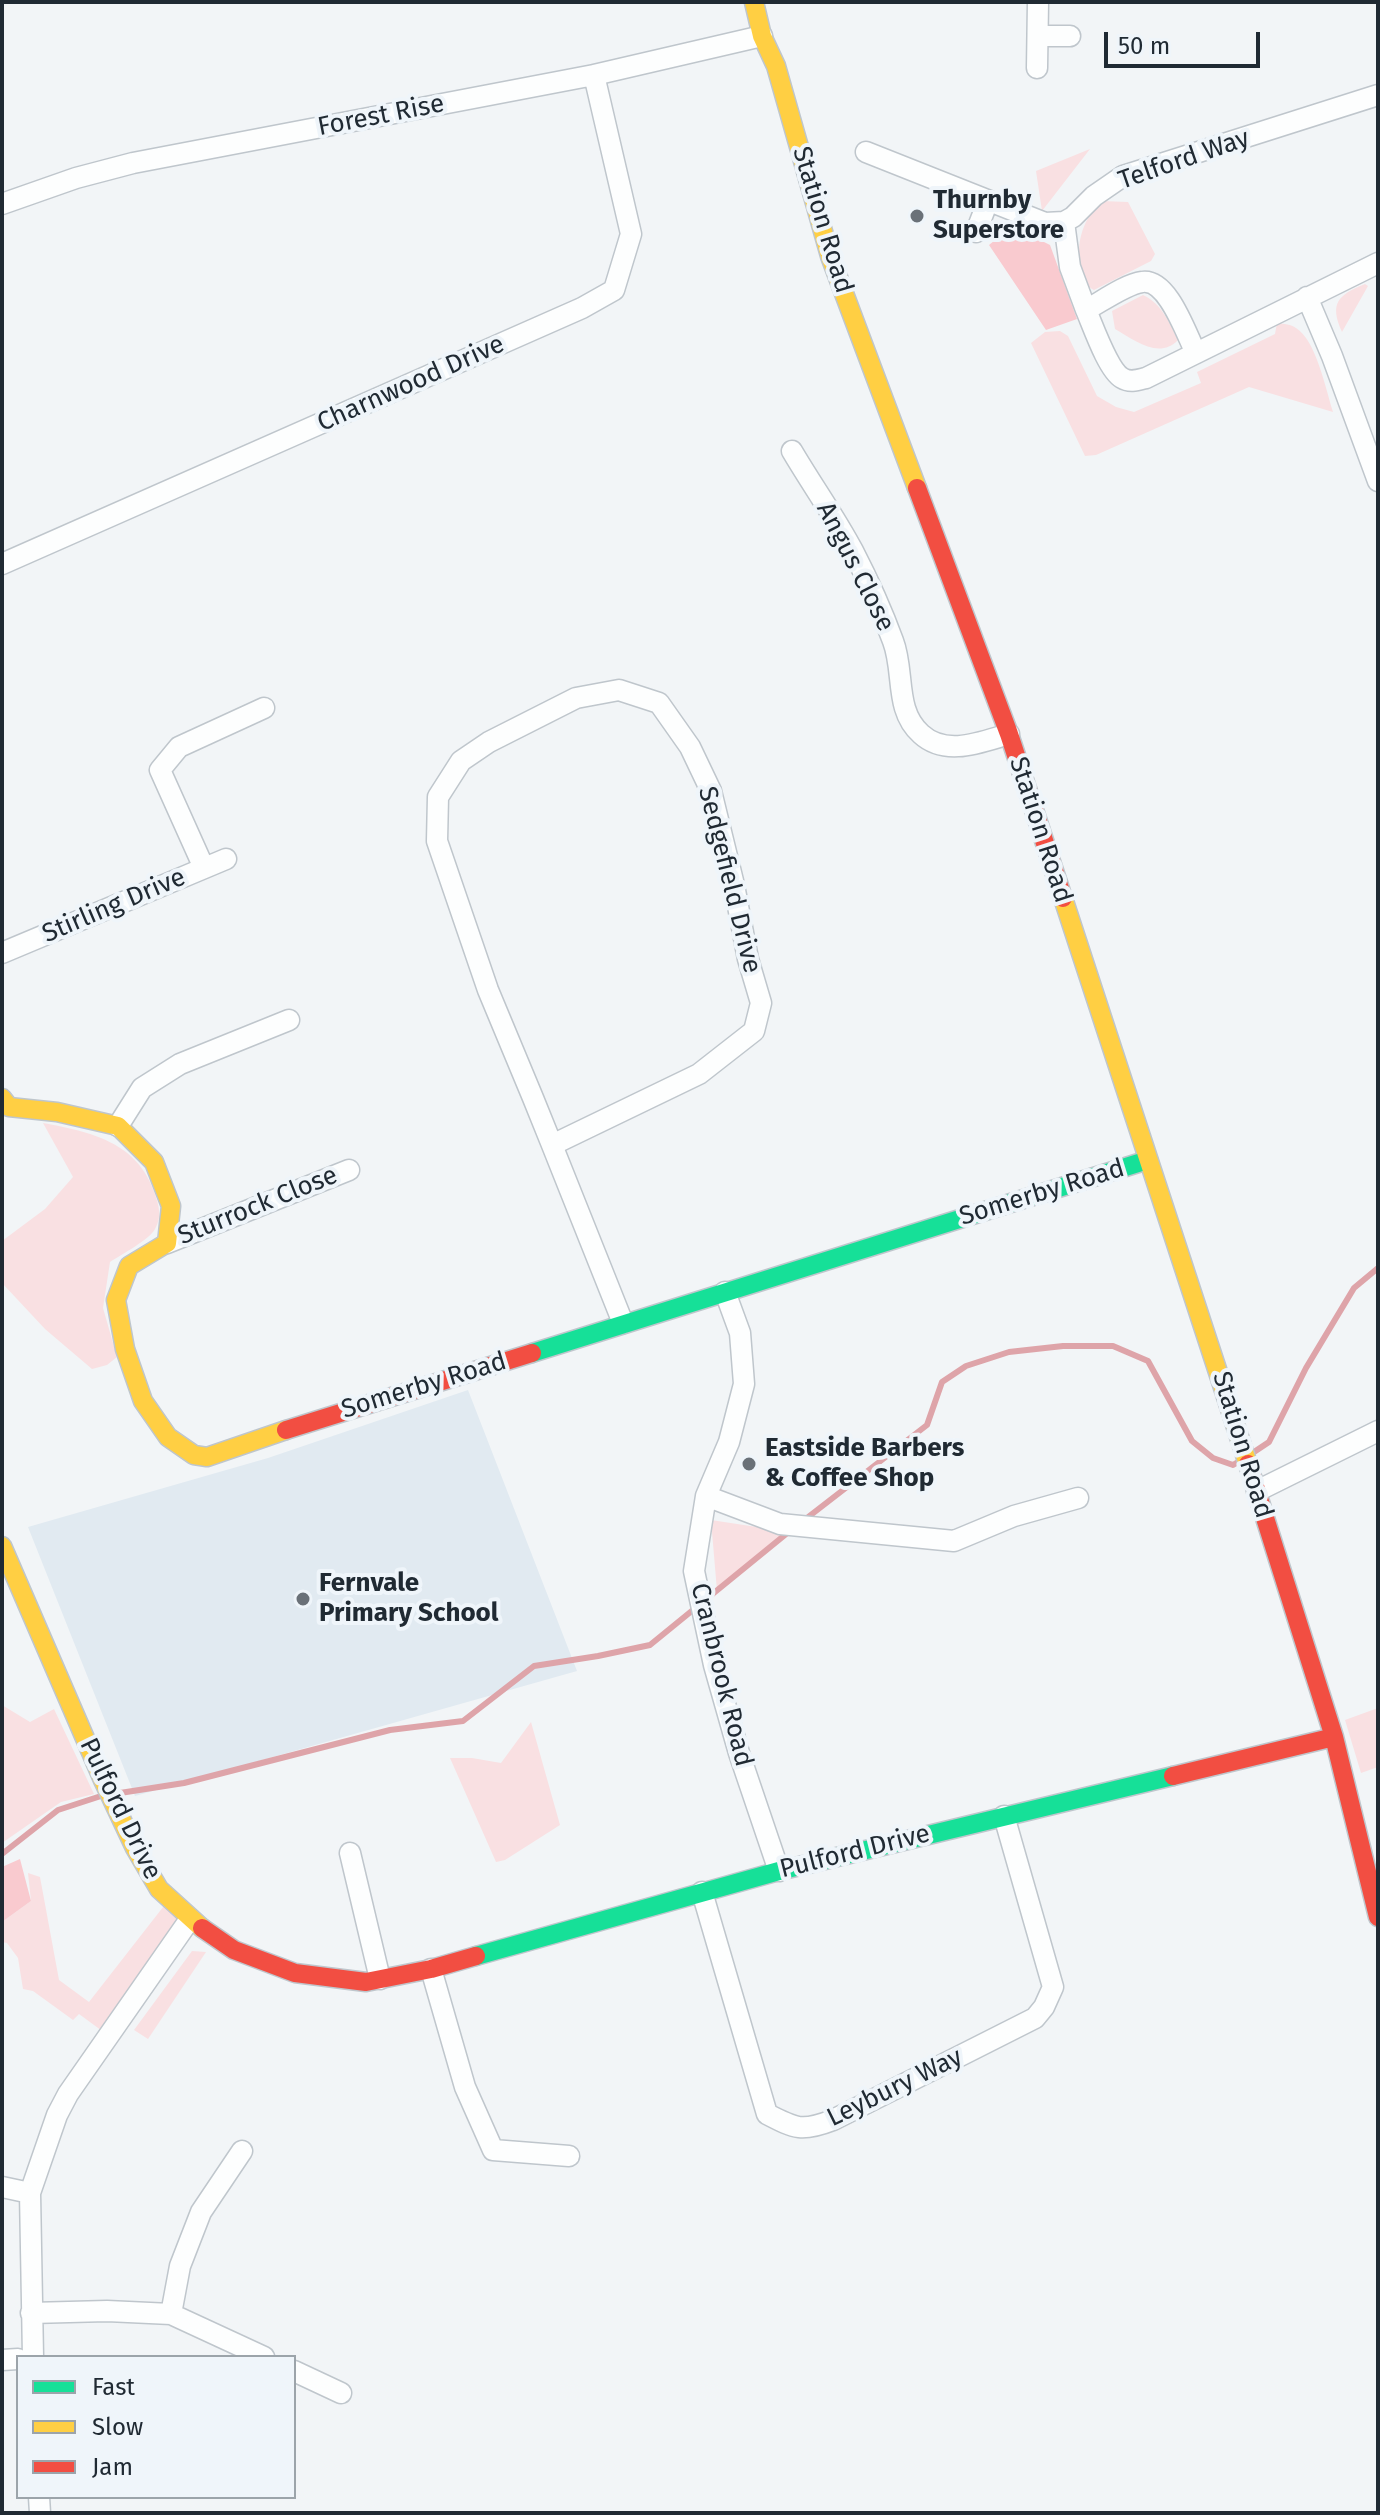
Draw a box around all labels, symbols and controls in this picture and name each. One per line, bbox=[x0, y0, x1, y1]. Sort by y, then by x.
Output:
scale bar bbox=[1108, 16, 1264, 66]
text: 50 m bbox=[1118, 32, 1170, 60]
street label: Forest Rise bbox=[315, 88, 447, 144]
street label: Telford Way bbox=[1114, 123, 1254, 197]
street label: Station Road bbox=[785, 143, 859, 297]
place label: Thurnby Superstore bbox=[933, 185, 1064, 246]
marker: Thurnby Superstore bbox=[908, 207, 926, 225]
street label: Charnwood Drive bbox=[313, 329, 509, 439]
street label: Angus Close bbox=[809, 497, 901, 637]
street label: Station Road bbox=[1002, 753, 1078, 907]
street label: Sedgefield Drive bbox=[691, 783, 767, 977]
street label: Stirling Drive bbox=[38, 862, 190, 950]
street label: Somerby Road bbox=[956, 1153, 1128, 1233]
street label: Sturrock Close bbox=[174, 1160, 342, 1252]
street label: Somerby Road bbox=[338, 1346, 510, 1426]
street label: Station Road bbox=[1205, 1368, 1279, 1522]
place label: Eastside Barbers & Coffee Shop bbox=[765, 1433, 964, 1494]
marker: Eastside Barbers & Coffee Shop bbox=[740, 1455, 758, 1473]
place label: Fernvale Primary School bbox=[319, 1568, 499, 1630]
street label: Cranbrook Road bbox=[683, 1580, 759, 1770]
marker: Fernvale Primary School bbox=[294, 1590, 312, 1608]
street label: Pulford Drive bbox=[72, 1733, 168, 1885]
street label: Pulford Drive bbox=[777, 1818, 933, 1886]
street label: Leybury Way bbox=[822, 2042, 968, 2134]
legend bbox=[16, 2355, 296, 2499]
text: Fast bbox=[92, 2373, 135, 2401]
text: Slow bbox=[92, 2413, 143, 2441]
text: Jam bbox=[92, 2453, 133, 2481]

